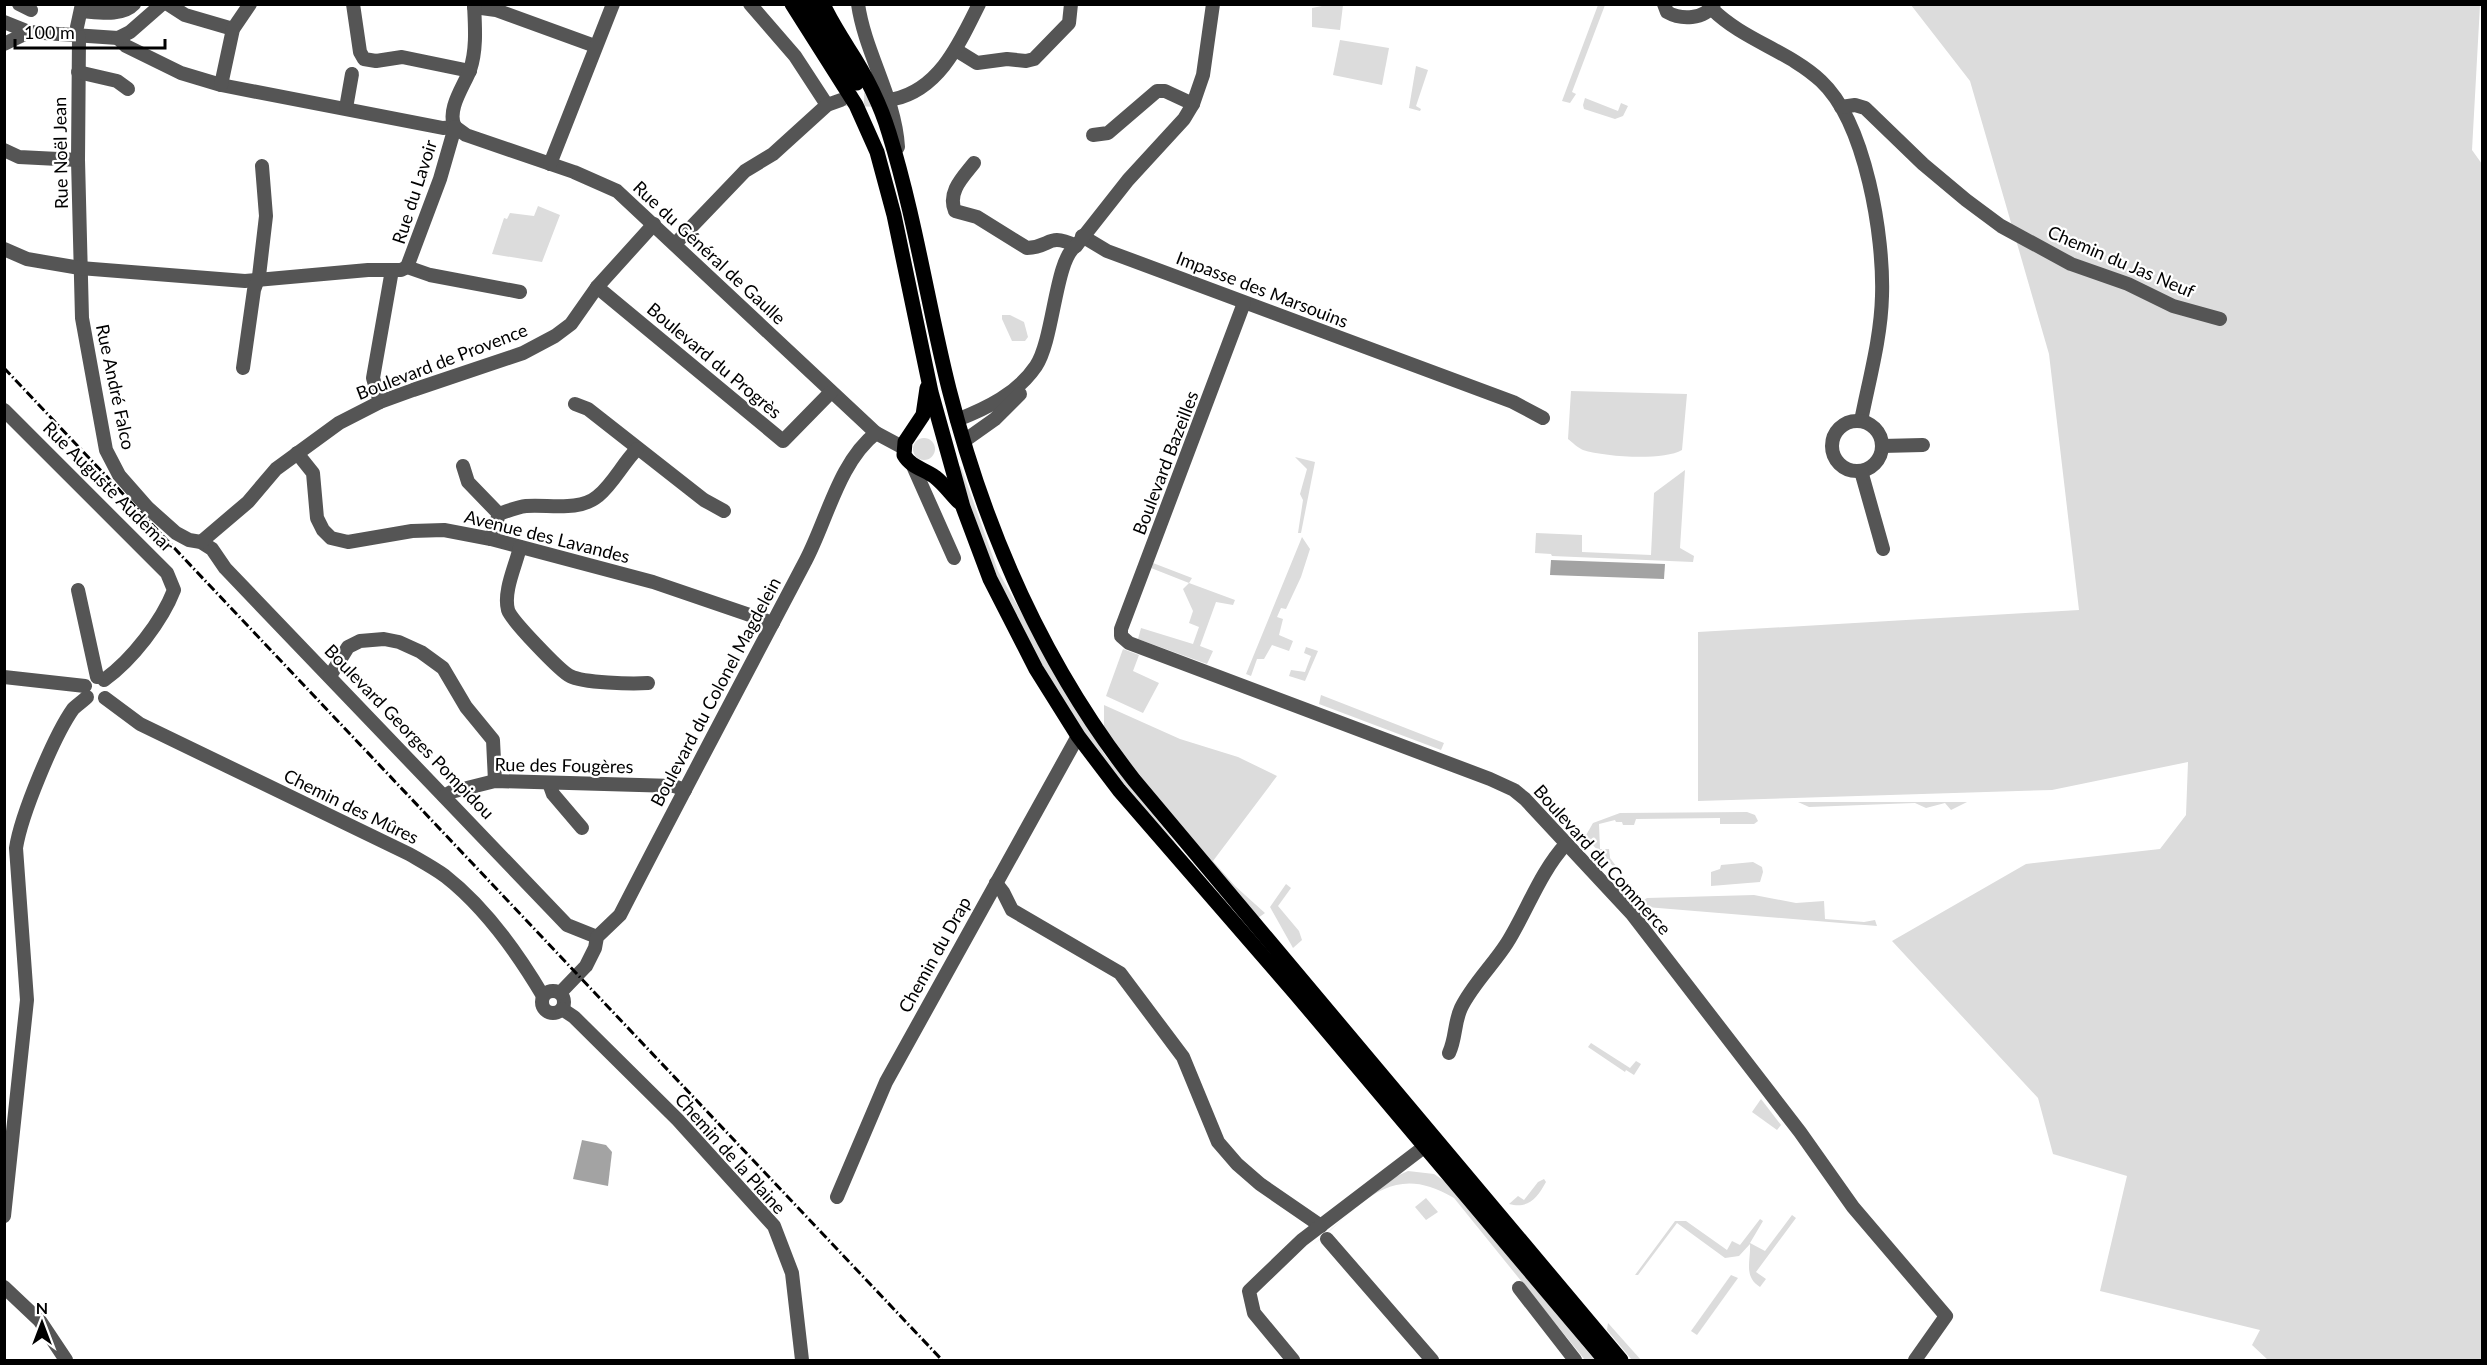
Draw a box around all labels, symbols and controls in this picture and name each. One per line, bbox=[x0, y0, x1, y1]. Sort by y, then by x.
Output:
scale bar bbox=[15, 12, 165, 50]
text: 100 m bbox=[24, 21, 75, 43]
street label: Rue Noël Jean bbox=[48, 97, 72, 209]
street label: Rue du Lavoir bbox=[387, 137, 441, 246]
street label: Rue du Général de Gaulle bbox=[629, 176, 790, 329]
street label: Chemin du Jas Neuf bbox=[2045, 220, 2199, 302]
street label: Impasse des Marsouins bbox=[1173, 246, 1352, 332]
street label: Boulevard du Progrès bbox=[643, 298, 787, 423]
street label: Boulevard de Provence bbox=[353, 318, 530, 404]
street label: Rue André Falco bbox=[92, 322, 140, 452]
street label: Boulevard Bazeilles bbox=[1128, 387, 1203, 538]
street label: Rue Auguste Audemar bbox=[39, 416, 179, 556]
street label: Avenue des Lavandes bbox=[462, 505, 632, 567]
street label: Boulevard du Colonel Magdelein bbox=[645, 573, 785, 810]
street label: Boulevard Georges Pompidou bbox=[320, 639, 499, 823]
street label: Rue des Fougères bbox=[494, 753, 634, 777]
street label: Chemin des Mûres bbox=[280, 764, 423, 848]
street label: Boulevard du Commerce bbox=[1530, 780, 1676, 939]
street label: Chemin du Drap bbox=[893, 893, 975, 1016]
street label: Chemin de la Plaine bbox=[671, 1088, 791, 1218]
north arrow bbox=[12, 1293, 72, 1353]
text: N bbox=[36, 1298, 48, 1317]

